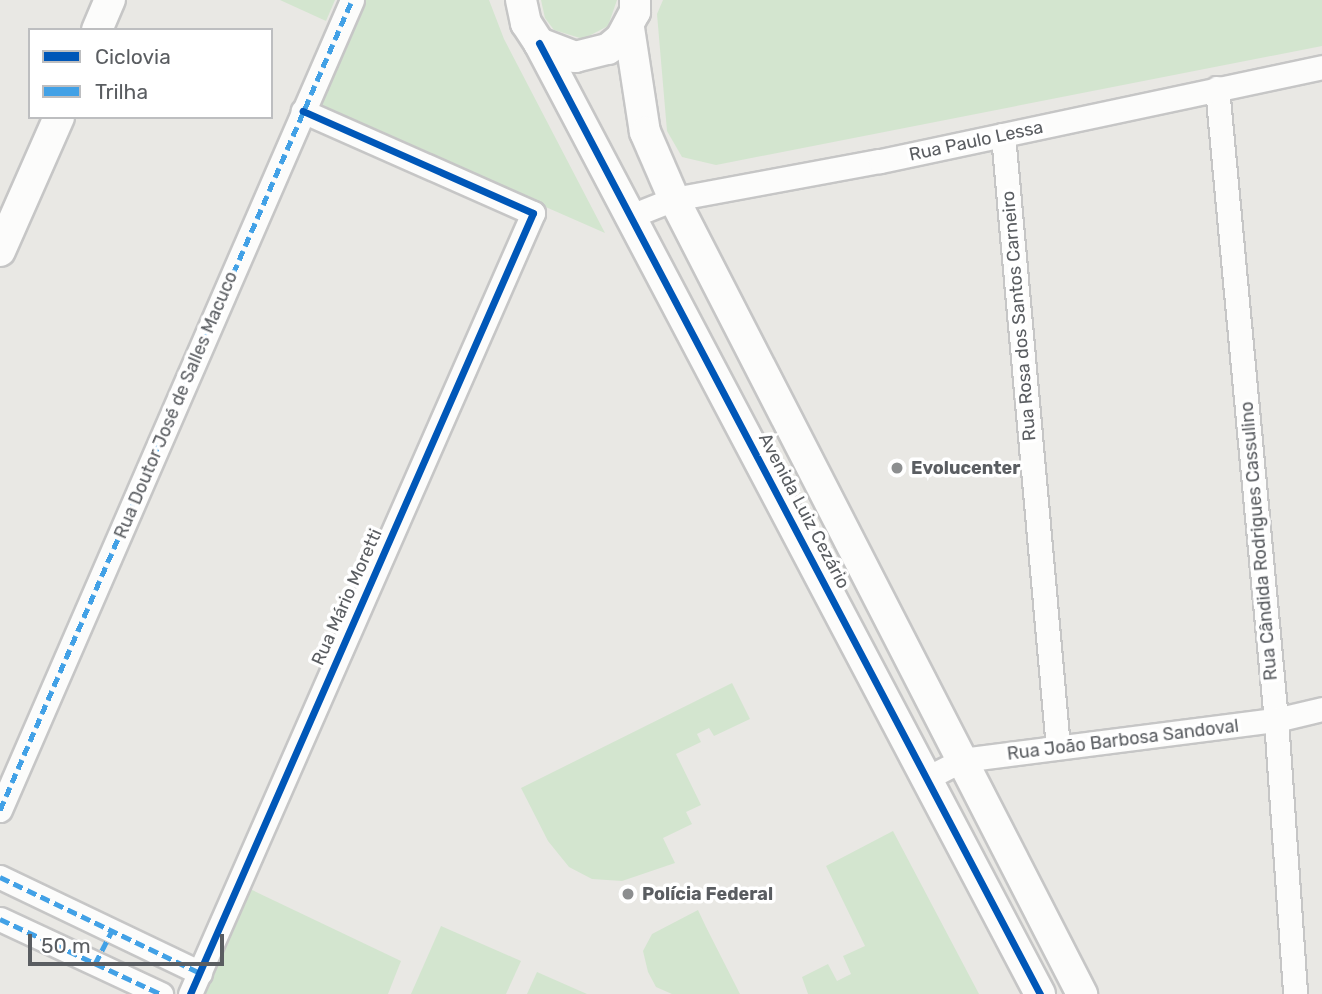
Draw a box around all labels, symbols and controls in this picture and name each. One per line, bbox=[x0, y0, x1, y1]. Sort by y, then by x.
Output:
legend bbox=[28, 28, 273, 119]
text: Ciclovia bbox=[95, 44, 171, 69]
text: Trilha bbox=[95, 79, 148, 104]
street label: Rua Paulo Lessa bbox=[907, 116, 1045, 166]
street label: Rua Rosa dos Santos Carneiro bbox=[997, 190, 1041, 442]
street label: Rua Doutor José de Salles Macuco bbox=[110, 268, 242, 542]
street label: Rua Cândida Rodrigues Cassulino bbox=[1236, 400, 1282, 682]
street label: Avenida Luiz Cezário bbox=[754, 430, 854, 592]
place label: Evolucenter bbox=[911, 457, 1020, 479]
marker: Evolucenter bbox=[889, 460, 905, 476]
street label: Rua Mário Moretti bbox=[307, 526, 387, 668]
street label: Rua João Barbosa Sandoval bbox=[1006, 715, 1240, 765]
place label: Polícia Federal bbox=[642, 883, 773, 905]
marker: Polícia Federal bbox=[620, 886, 636, 902]
scale bar bbox=[32, 920, 228, 964]
text: 50 m bbox=[41, 933, 91, 958]

